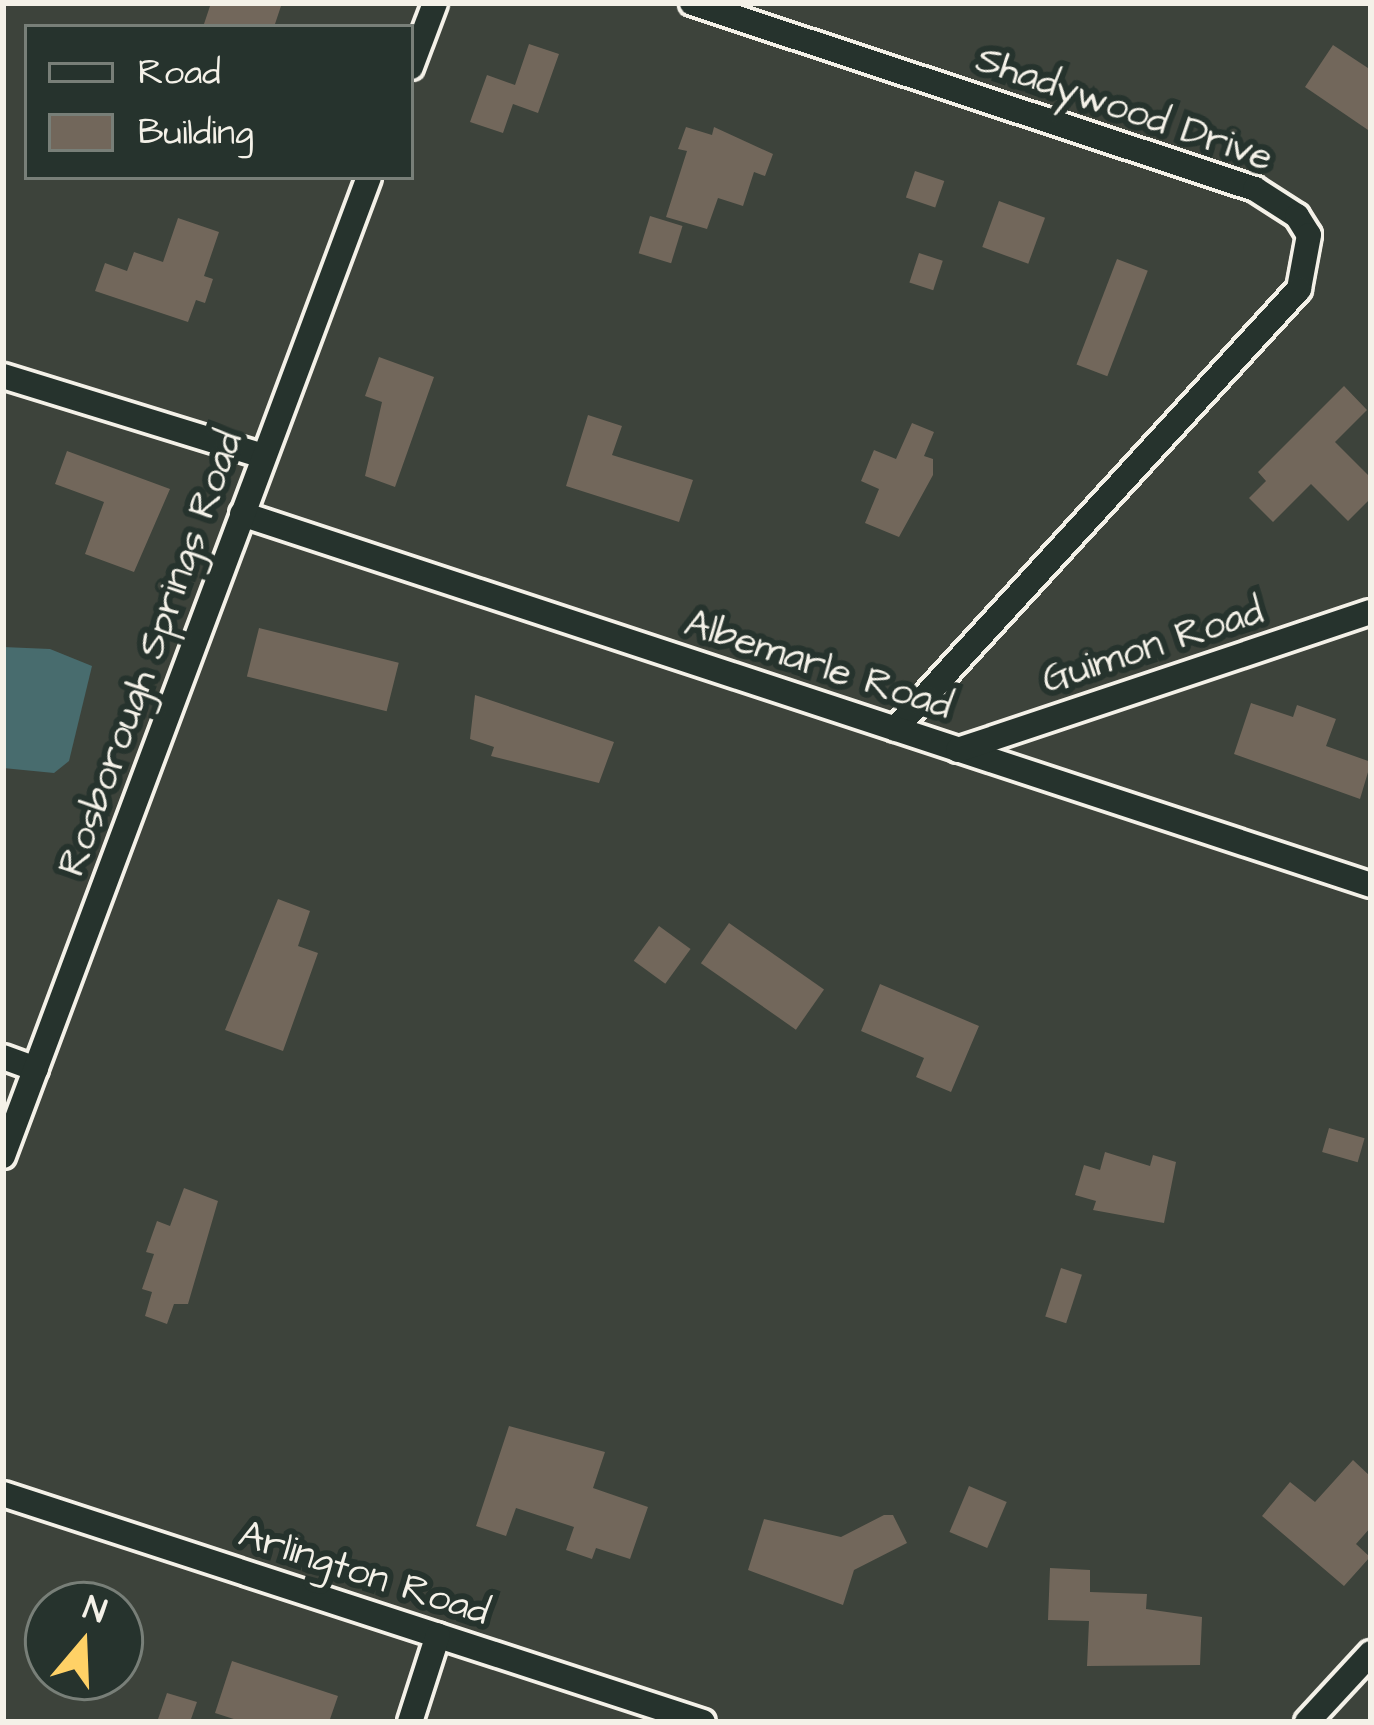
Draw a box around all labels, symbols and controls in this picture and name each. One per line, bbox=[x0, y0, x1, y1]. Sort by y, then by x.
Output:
legend bbox=[24, 24, 414, 180]
street label: Shadywood Drive bbox=[970, 37, 1278, 183]
text: Road bbox=[138, 47, 221, 98]
text: Building bbox=[138, 107, 253, 158]
street label: Rosborough Springs Road bbox=[50, 425, 254, 883]
street label: Guimon Road bbox=[1037, 589, 1269, 705]
street label: Albemarle Road bbox=[678, 601, 958, 731]
street label: Arlington Road bbox=[233, 1511, 495, 1637]
north arrow bbox=[24, 1581, 144, 1701]
text: N bbox=[77, 1585, 112, 1635]

